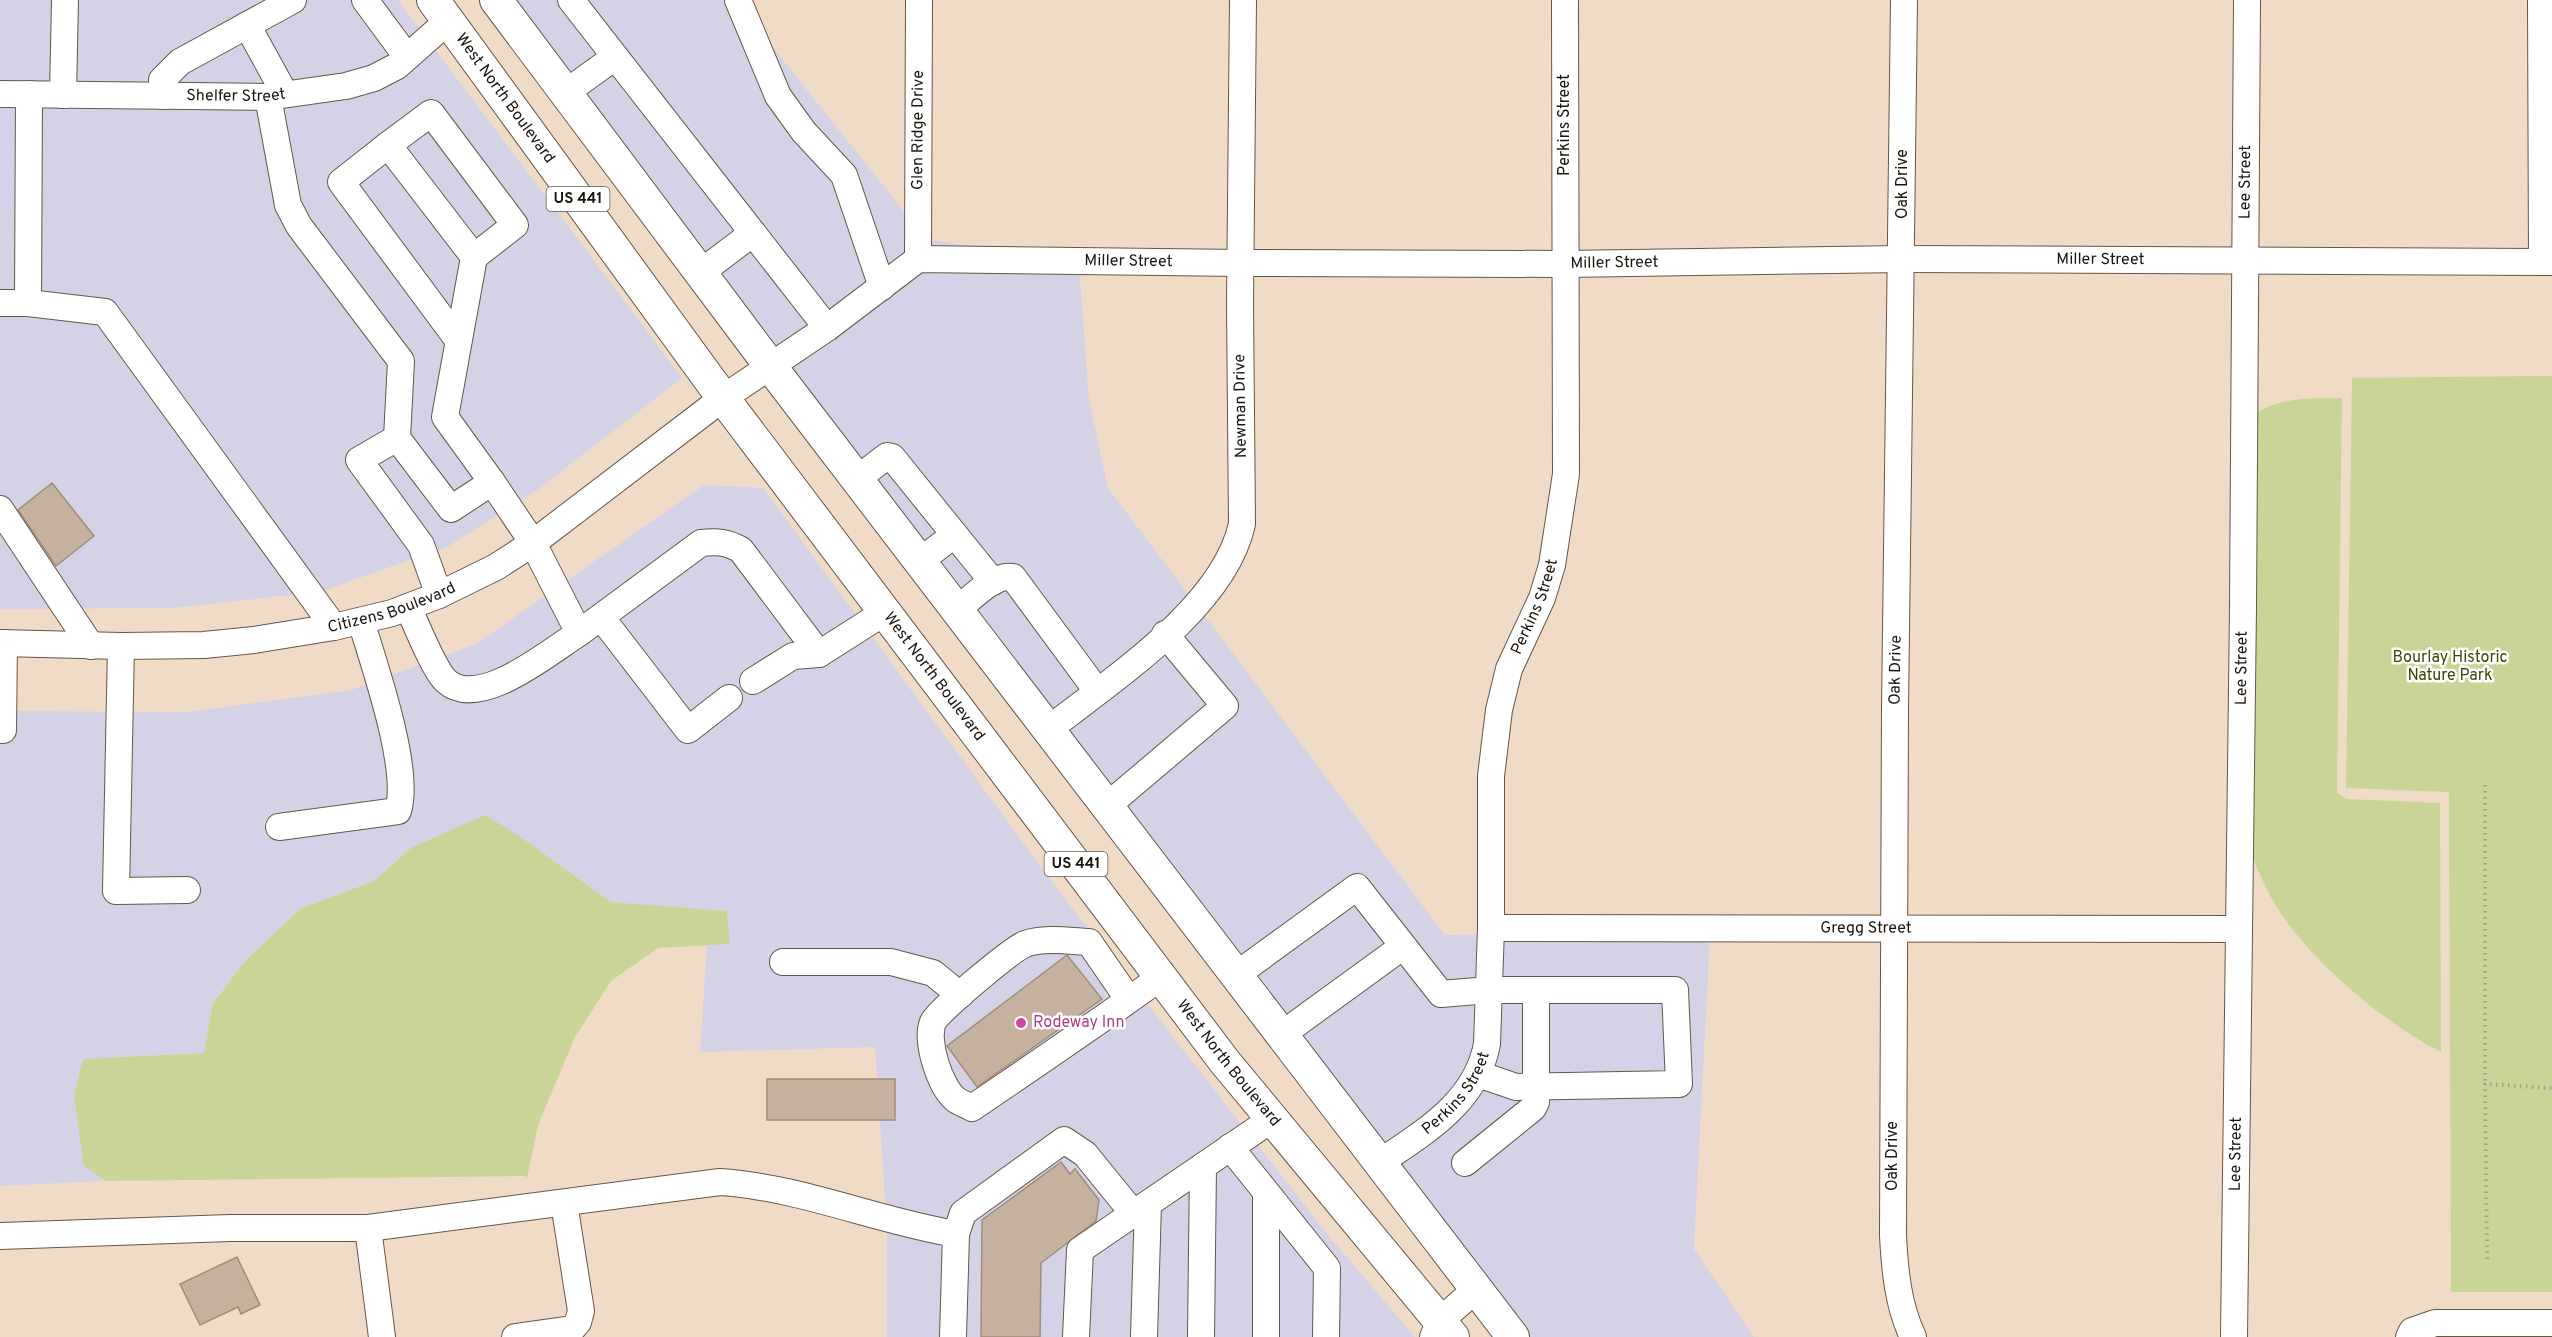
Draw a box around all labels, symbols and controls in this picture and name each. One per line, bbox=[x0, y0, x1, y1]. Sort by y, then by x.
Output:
street label: West North Boulevard bbox=[451, 30, 559, 168]
street label: Glen Ridge Drive bbox=[908, 70, 929, 190]
street label: Perkins Street bbox=[1555, 74, 1575, 176]
street label: Shelfer Street bbox=[186, 85, 287, 107]
street label: Lee Street bbox=[2236, 145, 2256, 219]
street label: Oak Drive bbox=[1893, 149, 1913, 219]
road number: US 441 bbox=[546, 187, 610, 211]
street label: Miller Street bbox=[2056, 250, 2145, 270]
street label: Miller Street bbox=[1084, 251, 1173, 272]
street label: Miller Street bbox=[1570, 253, 1659, 274]
street label: Newman Drive bbox=[1230, 354, 1252, 458]
street label: Perkins Street bbox=[1507, 558, 1563, 658]
street label: Citizens Boulevard bbox=[326, 578, 459, 638]
street label: West North Boulevard bbox=[879, 608, 989, 745]
street label: Lee Street bbox=[2232, 631, 2253, 705]
street label: Oak Drive bbox=[1885, 635, 1907, 705]
park label: Bourlay Historic Nature Park bbox=[2392, 648, 2508, 686]
road number: US 441 bbox=[1044, 852, 1108, 876]
street label: Gregg Street bbox=[1820, 918, 1912, 939]
street label: West North Boulevard bbox=[1172, 996, 1285, 1131]
place label: Rodeway Inn bbox=[1033, 1013, 1125, 1033]
marker: Rodeway Inn bbox=[1014, 1016, 1028, 1030]
street label: Perkins Street bbox=[1418, 1050, 1495, 1140]
street label: Lee Street bbox=[2226, 1117, 2247, 1191]
street label: Oak Drive bbox=[1883, 1121, 1903, 1191]

